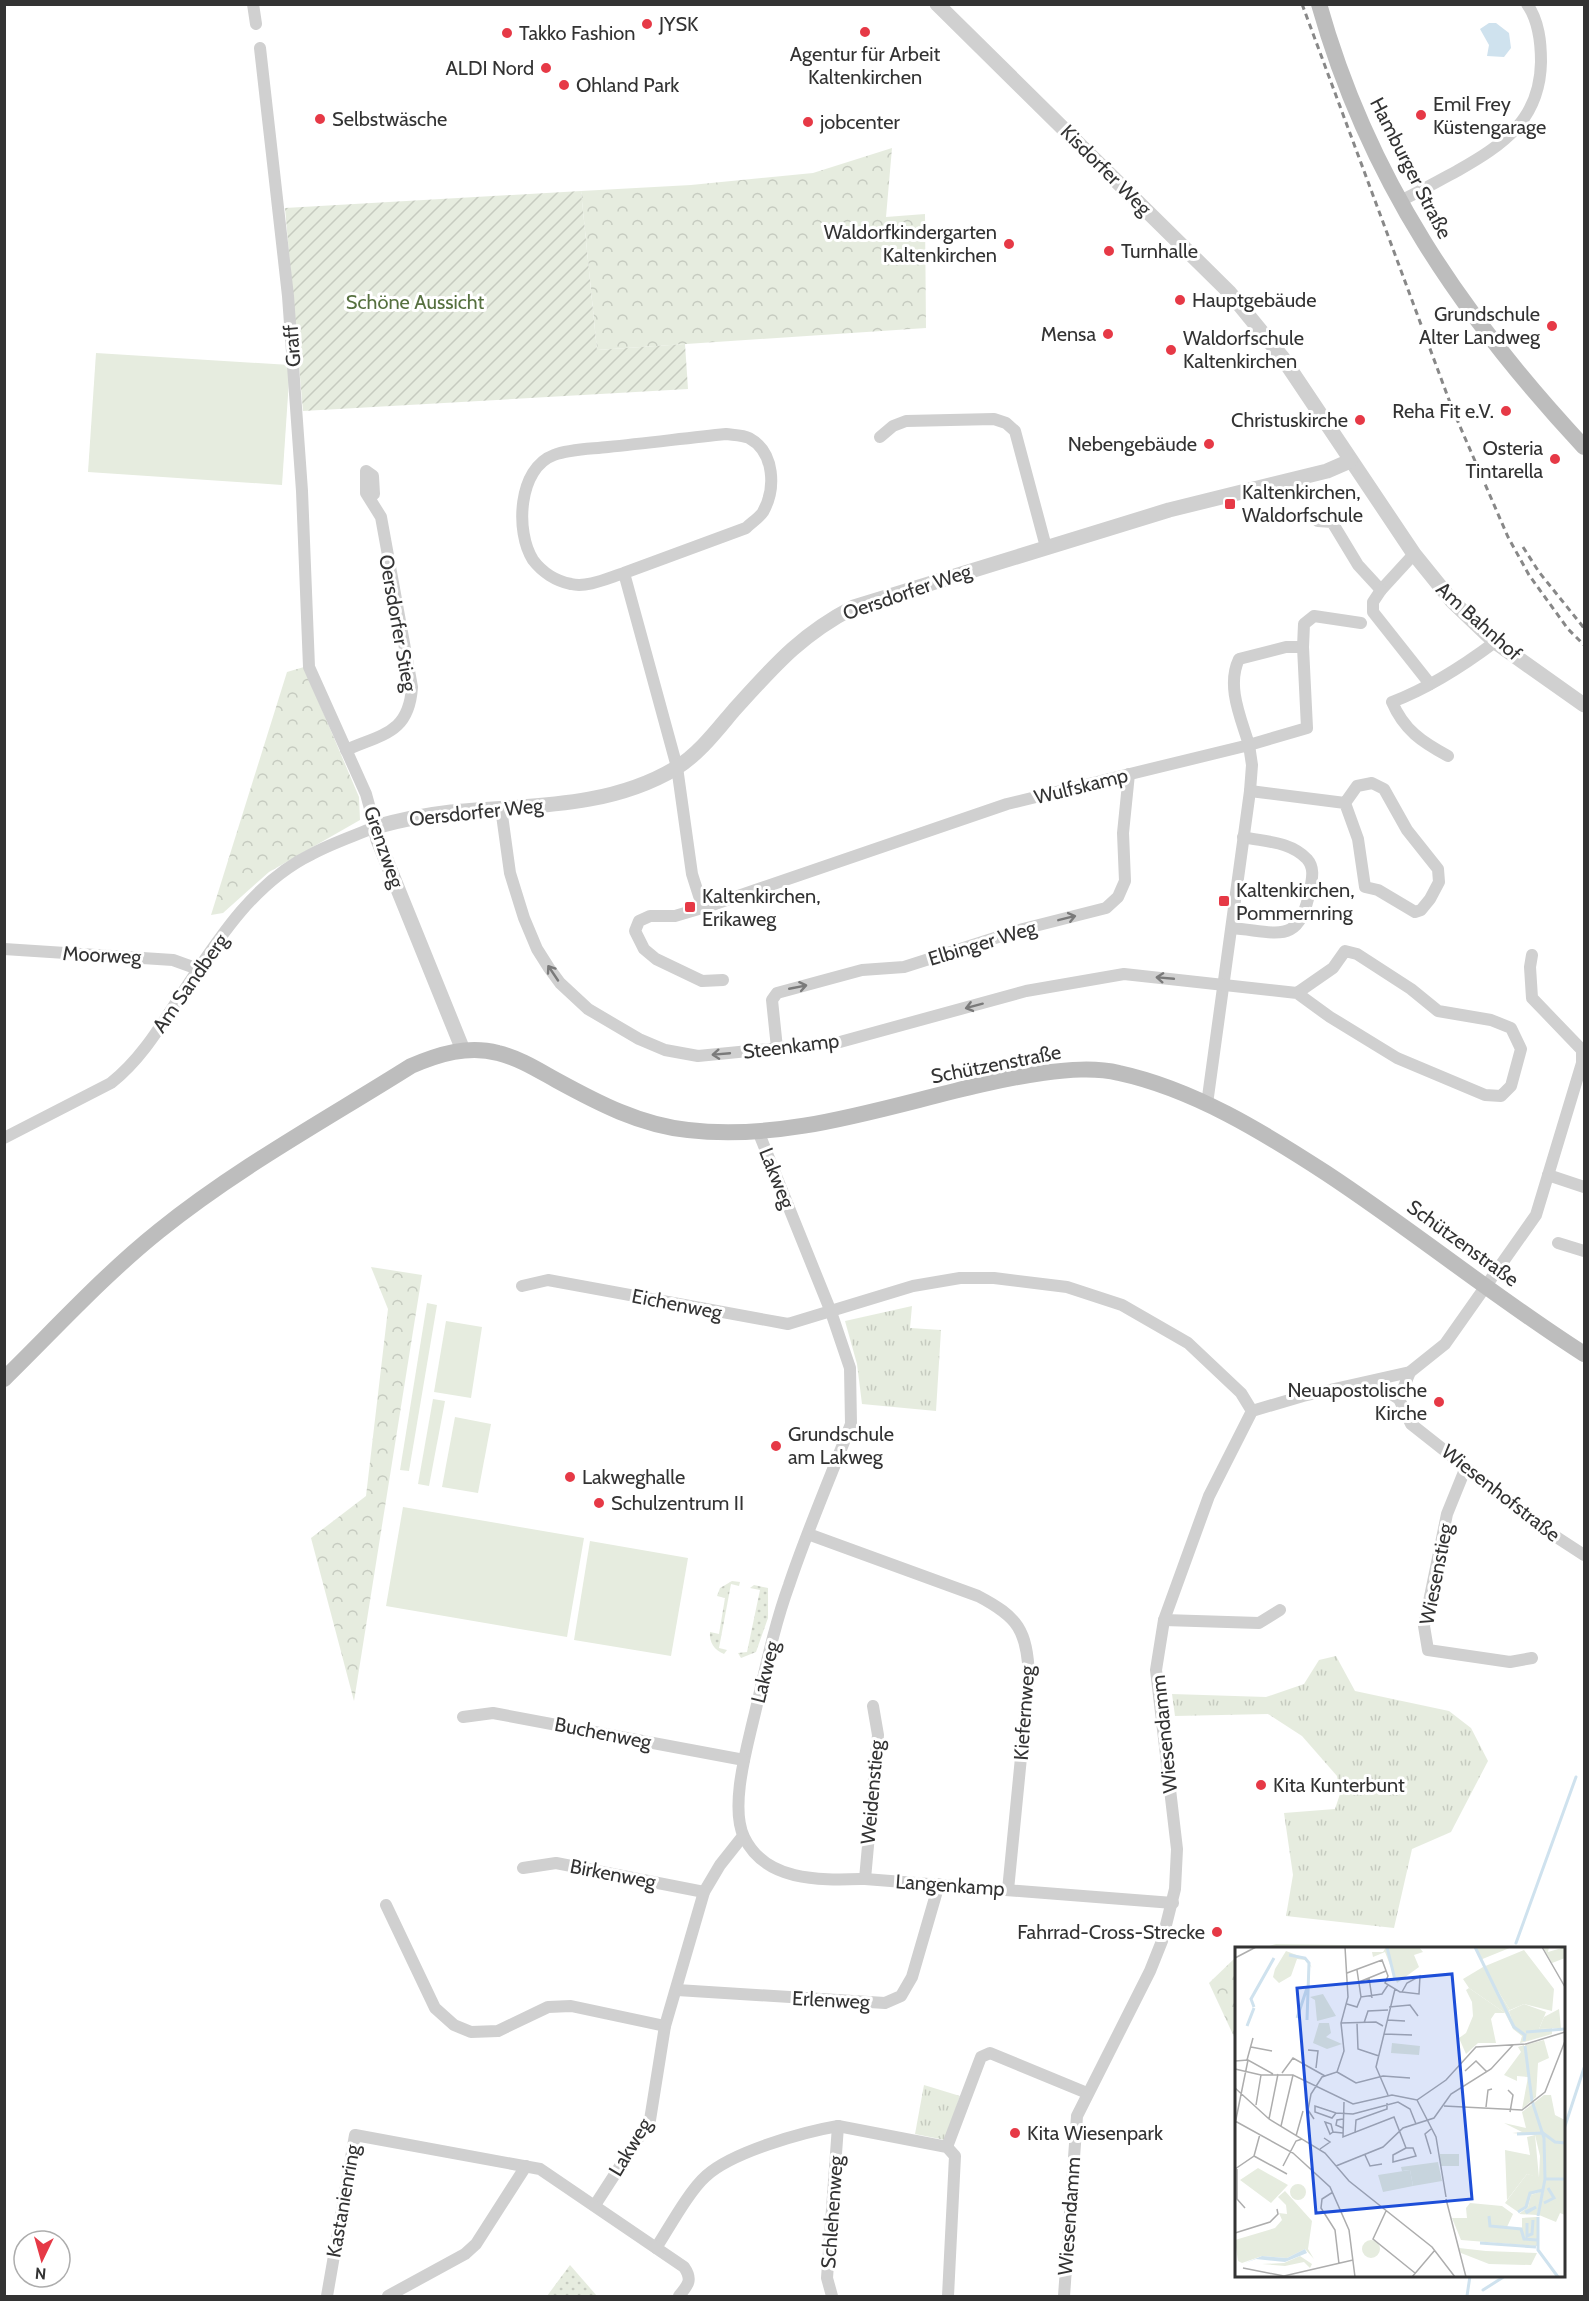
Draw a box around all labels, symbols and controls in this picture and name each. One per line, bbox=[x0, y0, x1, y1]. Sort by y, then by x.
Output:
place label: JYSK bbox=[658, 12, 699, 36]
marker: JYSK bbox=[640, 17, 654, 31]
place label: Takko Fashion bbox=[519, 21, 635, 45]
marker: Agentur für Arbeit Kaltenkirchen bbox=[858, 25, 872, 39]
marker: Takko Fashion bbox=[500, 26, 514, 40]
place label: Agentur für Arbeit Kaltenkirchen bbox=[790, 42, 940, 89]
place label: ALDI Nord bbox=[446, 56, 534, 80]
marker: ALDI Nord bbox=[539, 61, 553, 75]
place label: Ohland Park bbox=[576, 73, 679, 97]
marker: Ohland Park bbox=[557, 78, 571, 92]
place label: Emil Frey Küstengarage bbox=[1433, 92, 1546, 139]
street label: Hamburger Straße bbox=[1365, 93, 1457, 243]
place label: Selbstwäsche bbox=[332, 107, 447, 131]
marker: Emil Frey Küstengarage bbox=[1414, 108, 1428, 122]
place label: jobcenter bbox=[819, 110, 900, 134]
marker: Selbstwäsche bbox=[313, 112, 327, 126]
marker: jobcenter bbox=[801, 115, 815, 129]
street label: Kisdorfer Weg bbox=[1056, 120, 1157, 221]
place label: Waldorfkindergarten Kaltenkirchen bbox=[824, 220, 997, 267]
marker: Waldorfkindergarten Kaltenkirchen bbox=[1002, 237, 1016, 251]
place label: Turnhalle bbox=[1121, 239, 1198, 263]
marker: Turnhalle bbox=[1102, 244, 1116, 258]
place label: Hauptgebäude bbox=[1192, 288, 1316, 312]
park label: Schöne Aussicht bbox=[346, 290, 484, 314]
marker: Hauptgebäude bbox=[1173, 293, 1187, 307]
place label: Grundschule Alter Landweg bbox=[1419, 302, 1541, 349]
marker: Grundschule Alter Landweg bbox=[1545, 319, 1559, 333]
place label: Mensa bbox=[1041, 322, 1096, 346]
street label: Graff bbox=[279, 324, 305, 368]
place label: Waldorfschule Kaltenkirchen bbox=[1183, 326, 1304, 373]
marker: Mensa bbox=[1101, 327, 1115, 341]
marker: Waldorfschule Kaltenkirchen bbox=[1164, 343, 1178, 357]
place label: Reha Fit e.V. bbox=[1392, 399, 1494, 423]
marker: Reha Fit e.V. bbox=[1499, 404, 1513, 418]
place label: Christuskirche bbox=[1231, 408, 1348, 432]
marker: Christuskirche bbox=[1353, 413, 1367, 427]
place label: Nebengebäude bbox=[1068, 432, 1197, 456]
place label: Osteria Tintarella bbox=[1466, 436, 1543, 483]
marker: Nebengebäude bbox=[1202, 437, 1216, 451]
marker: Osteria Tintarella bbox=[1548, 452, 1562, 466]
place label: Kaltenkirchen, Waldorfschule bbox=[1242, 480, 1363, 527]
marker: Kaltenkirchen, Waldorfschule bbox=[1223, 497, 1237, 511]
street label: Oersdorfer Stieg bbox=[374, 553, 422, 694]
street label: Oersdorfer Weg bbox=[840, 558, 975, 625]
street label: Am Bahnhof bbox=[1431, 577, 1527, 666]
street label: Wulfskamp bbox=[1032, 763, 1130, 809]
street label: Oersdorfer Weg bbox=[408, 793, 545, 831]
street label: Grenzweg bbox=[359, 803, 409, 892]
place label: Kaltenkirchen, Pommernring bbox=[1236, 878, 1355, 925]
place label: Kaltenkirchen, Erikaweg bbox=[702, 884, 821, 931]
marker: Kaltenkirchen, Pommernring bbox=[1217, 894, 1231, 908]
marker: Kaltenkirchen, Erikaweg bbox=[683, 900, 697, 914]
one-way arrow bbox=[1057, 911, 1076, 923]
street label: Elbinger Weg bbox=[925, 915, 1040, 971]
street label: Am Sandberg bbox=[147, 928, 234, 1037]
street label: Moorweg bbox=[62, 941, 143, 969]
one-way arrow bbox=[547, 965, 559, 982]
one-way arrow bbox=[1156, 972, 1176, 983]
one-way arrow bbox=[788, 981, 807, 992]
one-way arrow bbox=[965, 1000, 984, 1012]
street label: Steenkamp bbox=[741, 1028, 841, 1064]
street label: Schützenstraße bbox=[929, 1040, 1063, 1088]
one-way arrow bbox=[712, 1048, 732, 1059]
street label: Lakweg bbox=[754, 1144, 800, 1213]
street label: Schützenstraße bbox=[1403, 1195, 1523, 1291]
street label: Eichenweg bbox=[630, 1283, 725, 1325]
place label: Neuapostolische Kirche bbox=[1287, 1378, 1427, 1425]
marker: Neuapostolische Kirche bbox=[1432, 1395, 1446, 1409]
place label: Grundschule am Lakweg bbox=[788, 1422, 894, 1469]
marker: Grundschule am Lakweg bbox=[769, 1439, 783, 1453]
street label: Wiesenhofstraße bbox=[1437, 1439, 1565, 1547]
place label: Lakweghalle bbox=[582, 1465, 685, 1489]
marker: Lakweghalle bbox=[563, 1470, 577, 1484]
place label: Schulzentrum II bbox=[611, 1491, 744, 1515]
marker: Schulzentrum II bbox=[592, 1496, 606, 1510]
street label: Wiesenstieg bbox=[1414, 1520, 1458, 1627]
street label: Lakweg bbox=[746, 1637, 785, 1706]
street label: Kiefernweg bbox=[1009, 1664, 1039, 1761]
street label: Wiesendamm bbox=[1146, 1674, 1182, 1794]
street label: Buchenweg bbox=[553, 1712, 654, 1754]
street label: Weidenstieg bbox=[855, 1738, 889, 1845]
place label: Kita Kunterbunt bbox=[1273, 1773, 1405, 1797]
marker: Kita Kunterbunt bbox=[1254, 1778, 1268, 1792]
street label: Birkenweg bbox=[568, 1854, 659, 1894]
street label: Langenkamp bbox=[895, 1869, 1005, 1901]
place label: Fahrrad-Cross-Strecke bbox=[1017, 1920, 1205, 1944]
marker: Fahrrad-Cross-Strecke bbox=[1210, 1925, 1224, 1939]
inset map bbox=[1235, 1947, 1565, 2277]
street label: Erlenweg bbox=[792, 1986, 871, 2014]
street label: Lakweg bbox=[603, 2113, 657, 2180]
place label: Kita Wiesenpark bbox=[1027, 2121, 1163, 2145]
marker: Kita Wiesenpark bbox=[1008, 2126, 1022, 2140]
street label: Kastanienring bbox=[321, 2142, 365, 2259]
street label: Schlehenweg bbox=[816, 2154, 848, 2269]
street label: Wiesendamm bbox=[1053, 2156, 1085, 2276]
north arrow bbox=[12, 2229, 72, 2289]
text: N bbox=[34, 2263, 47, 2283]

